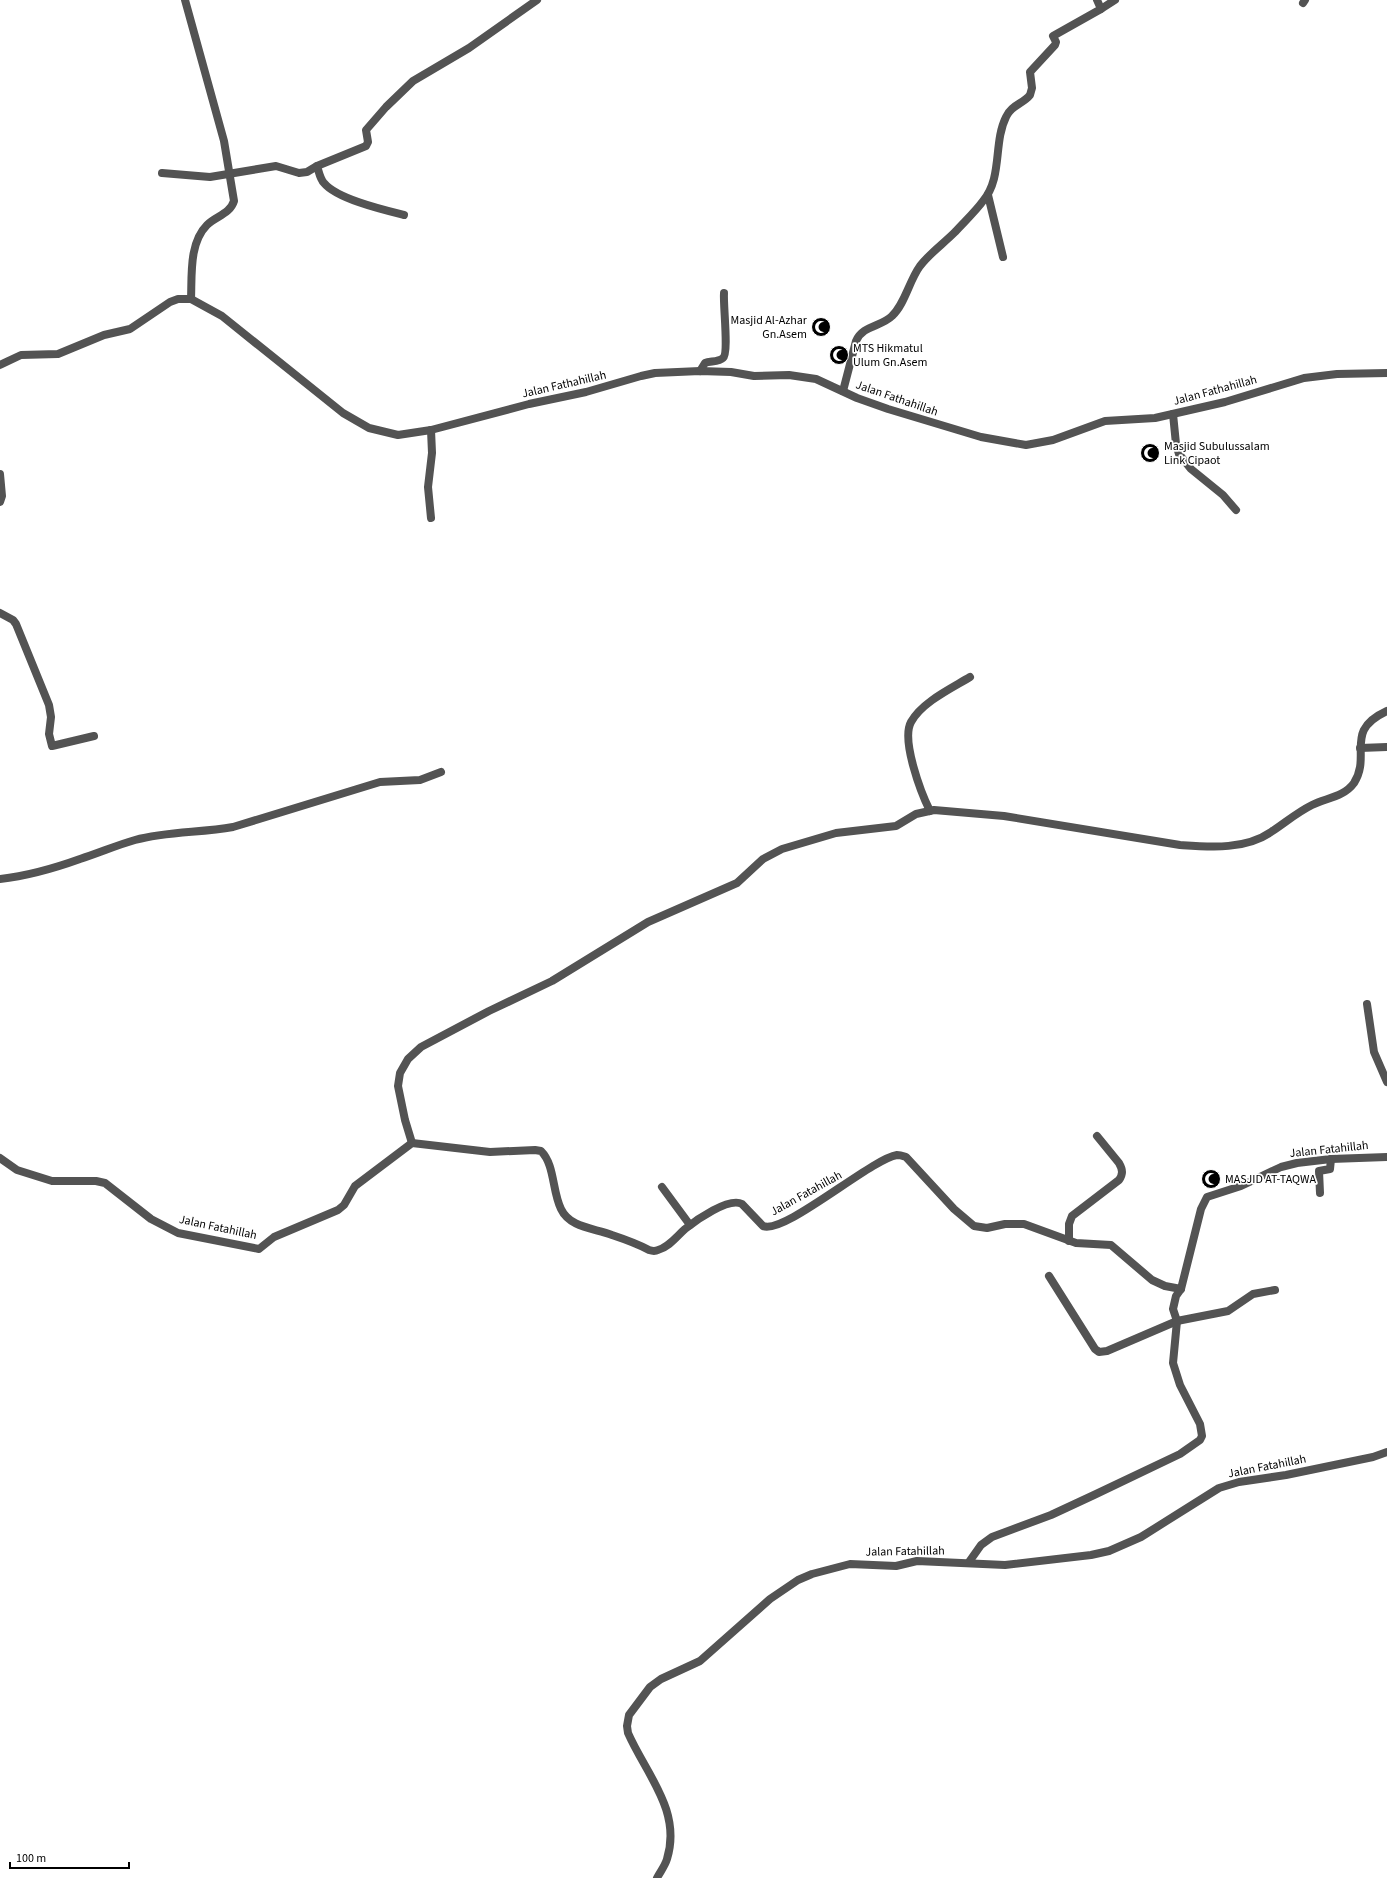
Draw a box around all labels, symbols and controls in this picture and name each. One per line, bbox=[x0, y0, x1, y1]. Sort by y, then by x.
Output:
place label: Masjid Al-Azhar Gn.Asem bbox=[731, 312, 808, 343]
mosque icon: Masjid Al-Azhar Gn.Asem bbox=[810, 316, 832, 338]
place label: MTS Hikmatul Ulum Gn.Asem bbox=[853, 340, 927, 371]
mosque icon: MTS Hikmatul Ulum Gn.Asem bbox=[828, 344, 850, 366]
street label: Jalan Fathahillah bbox=[520, 367, 608, 402]
street label: Jalan Fathahillah bbox=[1171, 371, 1259, 410]
street label: Jalan Fathahillah bbox=[853, 376, 940, 421]
place label: Masjid Subulussalam Link Cipaot bbox=[1164, 438, 1270, 469]
mosque icon: Masjid Subulussalam Link Cipaot bbox=[1139, 442, 1161, 464]
street label: Jalan Fatahillah bbox=[1289, 1137, 1369, 1162]
street label: Jalan Fatahillah bbox=[767, 1167, 845, 1220]
mosque icon: MASJID AT-TAQWA bbox=[1200, 1168, 1222, 1190]
place label: MASJID AT-TAQWA bbox=[1225, 1171, 1316, 1188]
street label: Jalan Fatahillah bbox=[177, 1211, 258, 1244]
street label: Jalan Fatahillah bbox=[1227, 1451, 1308, 1482]
street label: Jalan Fatahillah bbox=[865, 1542, 945, 1561]
scale bar bbox=[10, 1844, 129, 1870]
text: 100 m bbox=[16, 1850, 46, 1867]

